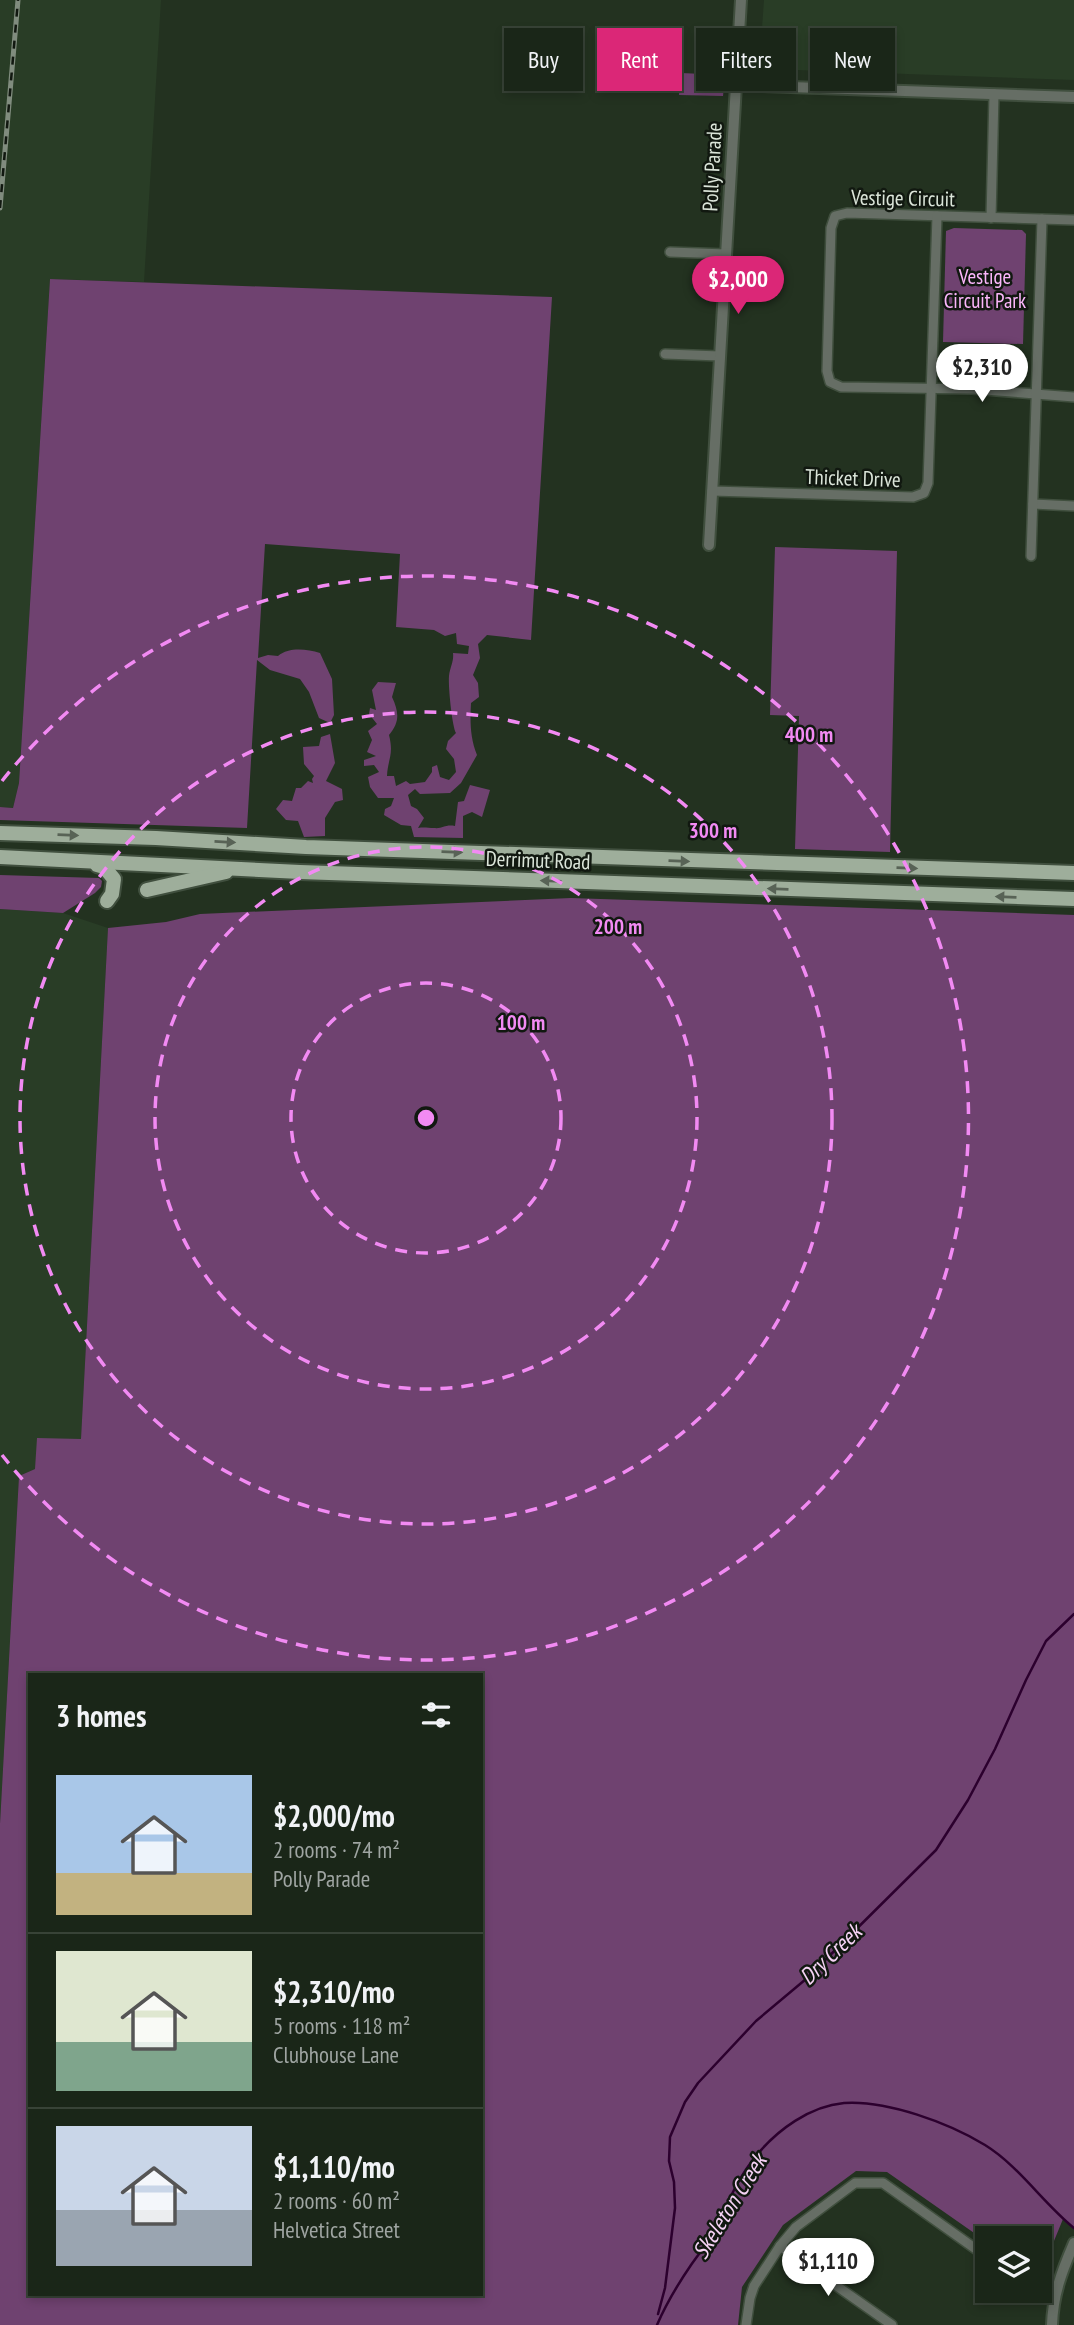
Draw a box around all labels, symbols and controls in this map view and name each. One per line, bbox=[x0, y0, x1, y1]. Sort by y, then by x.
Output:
chip: Buy bbox=[504, 28, 583, 91]
chip: Rent bbox=[597, 28, 682, 91]
chip: Filters bbox=[696, 28, 796, 91]
chip: New bbox=[810, 28, 895, 91]
street label: Polly Parade bbox=[696, 122, 728, 212]
street label: Vestige Circuit bbox=[850, 184, 955, 212]
pin: $2,000 bbox=[681, 256, 795, 316]
park label: Vestige Circuit Park bbox=[944, 263, 1026, 314]
text: $2,000 bbox=[708, 264, 768, 293]
pin: $2,310 bbox=[925, 344, 1039, 404]
text: $2,310 bbox=[952, 352, 1012, 381]
street label: Thicket Drive bbox=[805, 463, 901, 493]
text: 400 m bbox=[785, 721, 833, 748]
text: 300 m bbox=[689, 817, 737, 844]
one-way arrow bbox=[57, 830, 79, 841]
one-way arrow bbox=[214, 837, 236, 848]
street label: Derrimut Road bbox=[485, 845, 591, 875]
one-way arrow bbox=[441, 847, 463, 858]
one-way arrow bbox=[668, 855, 690, 866]
one-way arrow bbox=[896, 862, 918, 874]
one-way arrow bbox=[540, 876, 562, 887]
one-way arrow bbox=[767, 883, 789, 895]
one-way arrow bbox=[995, 891, 1017, 902]
text: 200 m bbox=[594, 913, 642, 940]
text: 100 m bbox=[497, 1009, 545, 1036]
centre of rings bbox=[414, 1106, 438, 1130]
text: 3 homes bbox=[56, 1696, 147, 1735]
icon: filters bbox=[417, 1696, 455, 1734]
text: $2,000/mo bbox=[273, 1796, 395, 1835]
icon: home bbox=[112, 1803, 196, 1887]
text: 2 rooms · 74 m² bbox=[273, 1835, 400, 1864]
text: Polly Parade bbox=[273, 1864, 370, 1893]
water label: Dry Creek bbox=[793, 1915, 869, 1991]
text: $2,310/mo bbox=[273, 1972, 395, 2011]
icon: home bbox=[112, 1979, 196, 2063]
text: 5 rooms · 118 m² bbox=[273, 2011, 410, 2040]
text: Clubhouse Lane bbox=[273, 2040, 399, 2069]
water label: Skeleton Creek bbox=[685, 2146, 774, 2264]
text: $1,110/mo bbox=[273, 2147, 395, 2186]
icon: home bbox=[112, 2154, 196, 2238]
text: 2 rooms · 60 m² bbox=[273, 2186, 400, 2215]
text: Helvetica Street bbox=[273, 2215, 400, 2244]
map controls bbox=[975, 2226, 1052, 2303]
button: layers bbox=[975, 2226, 1052, 2303]
pin: $1,110 bbox=[771, 2238, 885, 2298]
text: $1,110 bbox=[798, 2246, 858, 2275]

